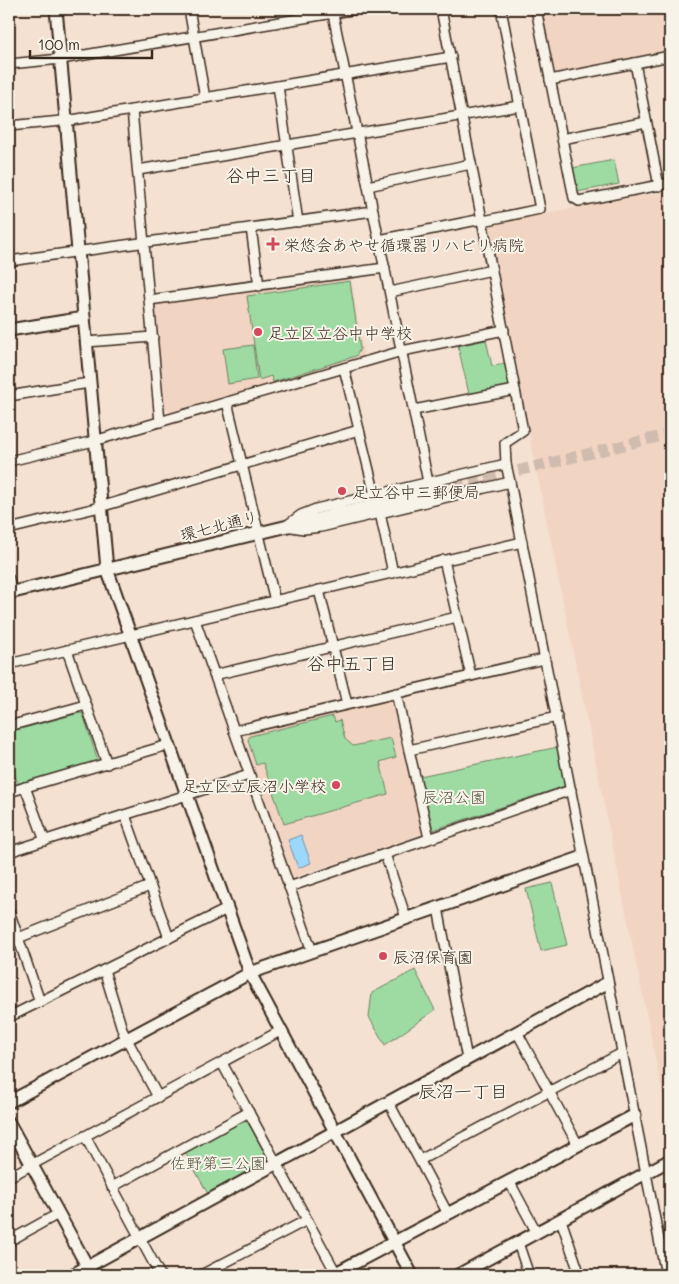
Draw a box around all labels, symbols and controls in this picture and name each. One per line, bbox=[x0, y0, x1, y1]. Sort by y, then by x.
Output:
scale bar bbox=[30, 28, 152, 60]
text: 100 m bbox=[38, 34, 80, 54]
district label: 谷中三丁目 bbox=[226, 163, 316, 187]
place label: 栄悠会あやせ循環器リハビリ病院 bbox=[284, 234, 524, 255]
marker: 栄悠会あやせ循環器リハビリ病院 bbox=[266, 237, 280, 251]
place label: 足立区立谷中中学校 bbox=[268, 322, 412, 343]
marker: 足立区立谷中中学校 bbox=[252, 326, 264, 338]
place label: 足立谷中三郵便局 bbox=[352, 481, 480, 502]
marker: 足立谷中三郵便局 bbox=[336, 485, 348, 497]
street label: 環七北通り bbox=[178, 505, 260, 545]
district label: 谷中五丁目 bbox=[307, 651, 397, 675]
place label: 足立区立辰沼小学校 bbox=[182, 775, 326, 796]
marker: 足立区立辰沼小学校 bbox=[330, 779, 342, 791]
park label: 辰沼公園 bbox=[422, 786, 486, 807]
place label: 辰沼保育園 bbox=[393, 946, 473, 967]
marker: 辰沼保育園 bbox=[377, 950, 389, 962]
district label: 辰沼一丁目 bbox=[418, 1079, 508, 1103]
park label: 佐野第三公園 bbox=[170, 1152, 266, 1173]

